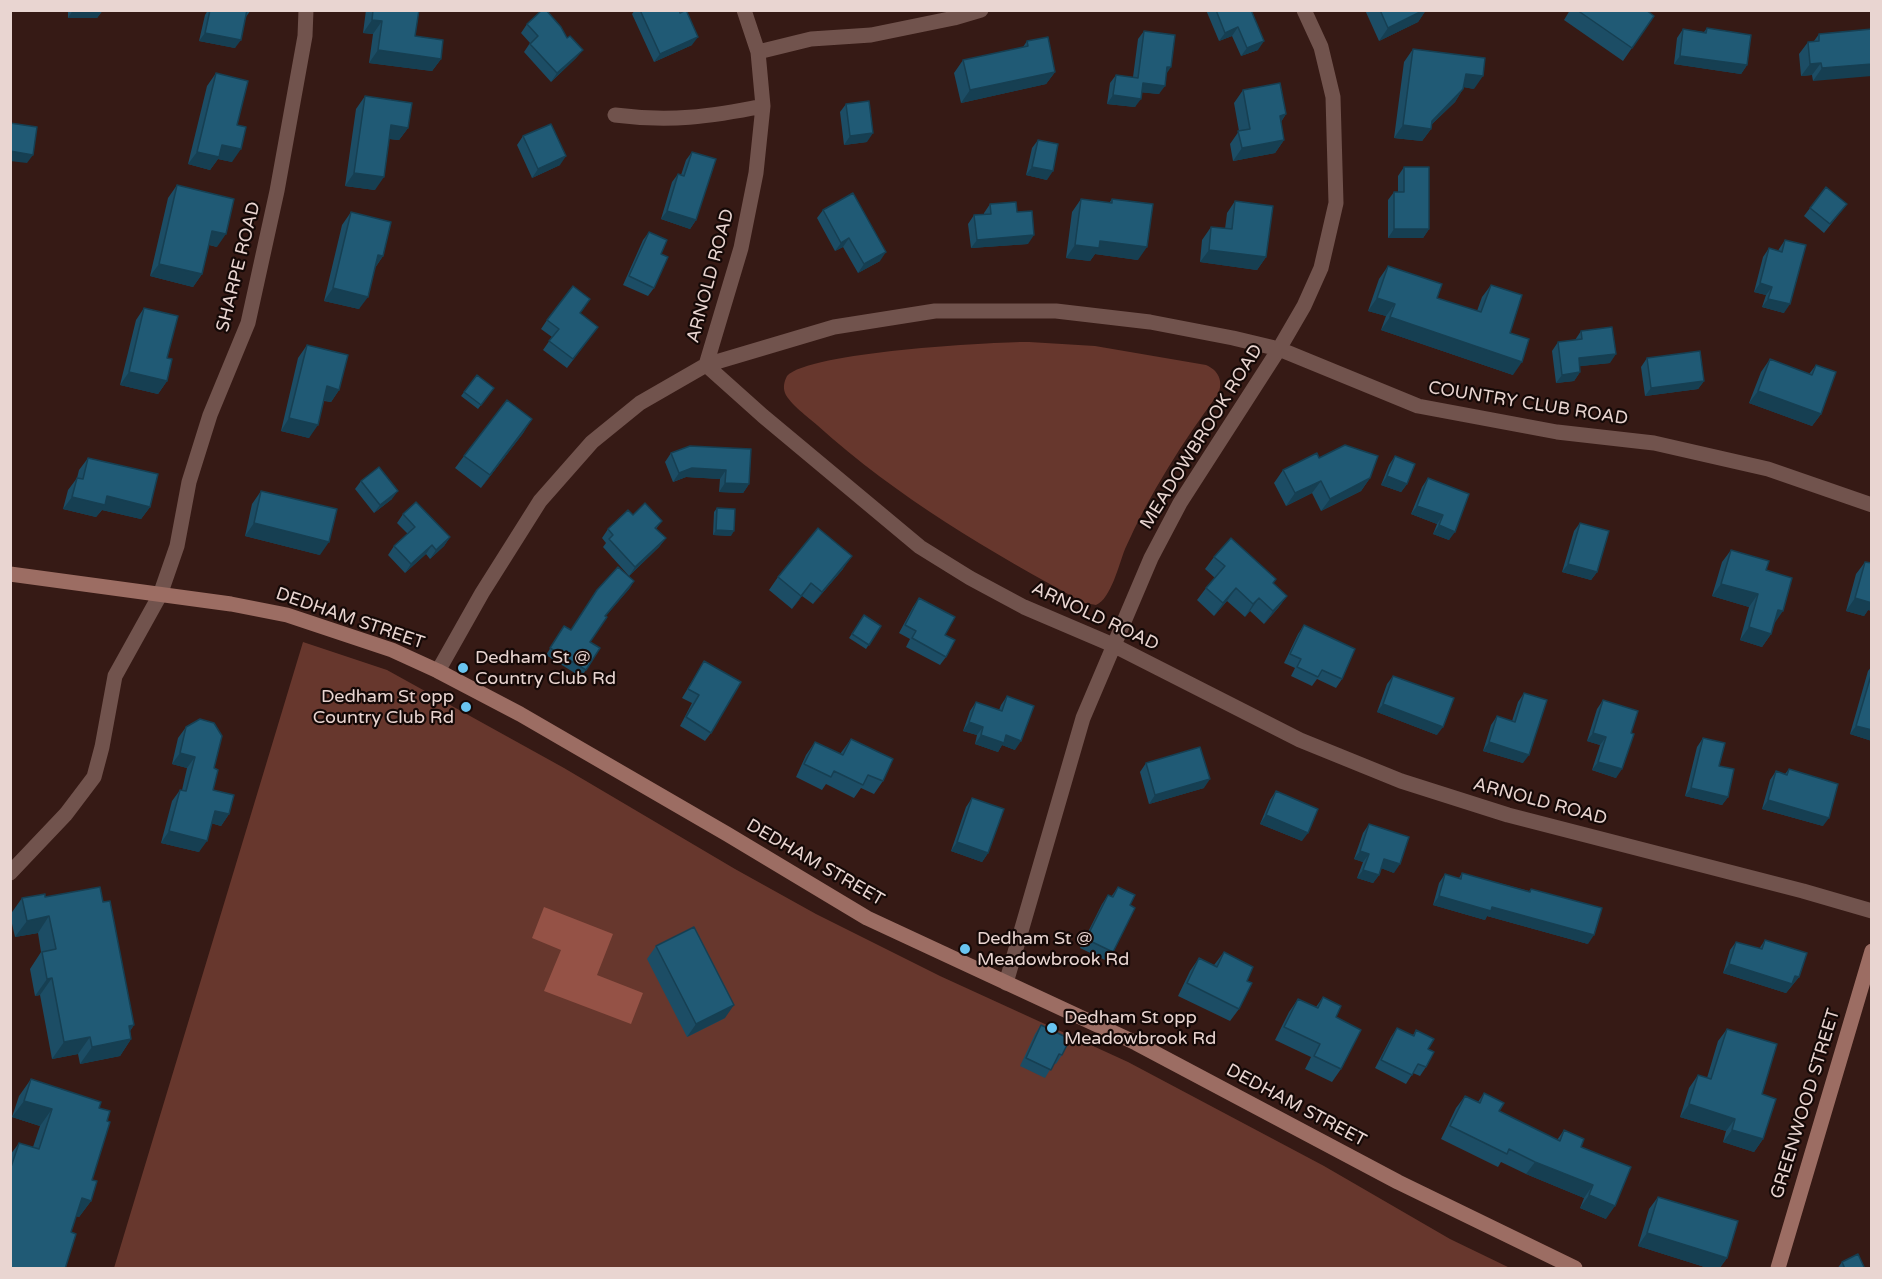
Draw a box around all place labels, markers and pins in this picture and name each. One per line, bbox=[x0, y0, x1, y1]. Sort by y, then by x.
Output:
place label: Dedham St @ Country Club Rd bbox=[475, 647, 616, 690]
marker: Dedham St @ Country Club Rd bbox=[456, 661, 470, 675]
place label: Dedham St opp Country Club Rd bbox=[313, 686, 454, 728]
marker: Dedham St opp Country Club Rd bbox=[459, 700, 473, 714]
place label: Dedham St @ Meadowbrook Rd bbox=[977, 928, 1129, 970]
marker: Dedham St @ Meadowbrook Rd bbox=[958, 942, 972, 956]
place label: Dedham St opp Meadowbrook Rd bbox=[1064, 1007, 1216, 1050]
marker: Dedham St opp Meadowbrook Rd bbox=[1045, 1021, 1059, 1035]

